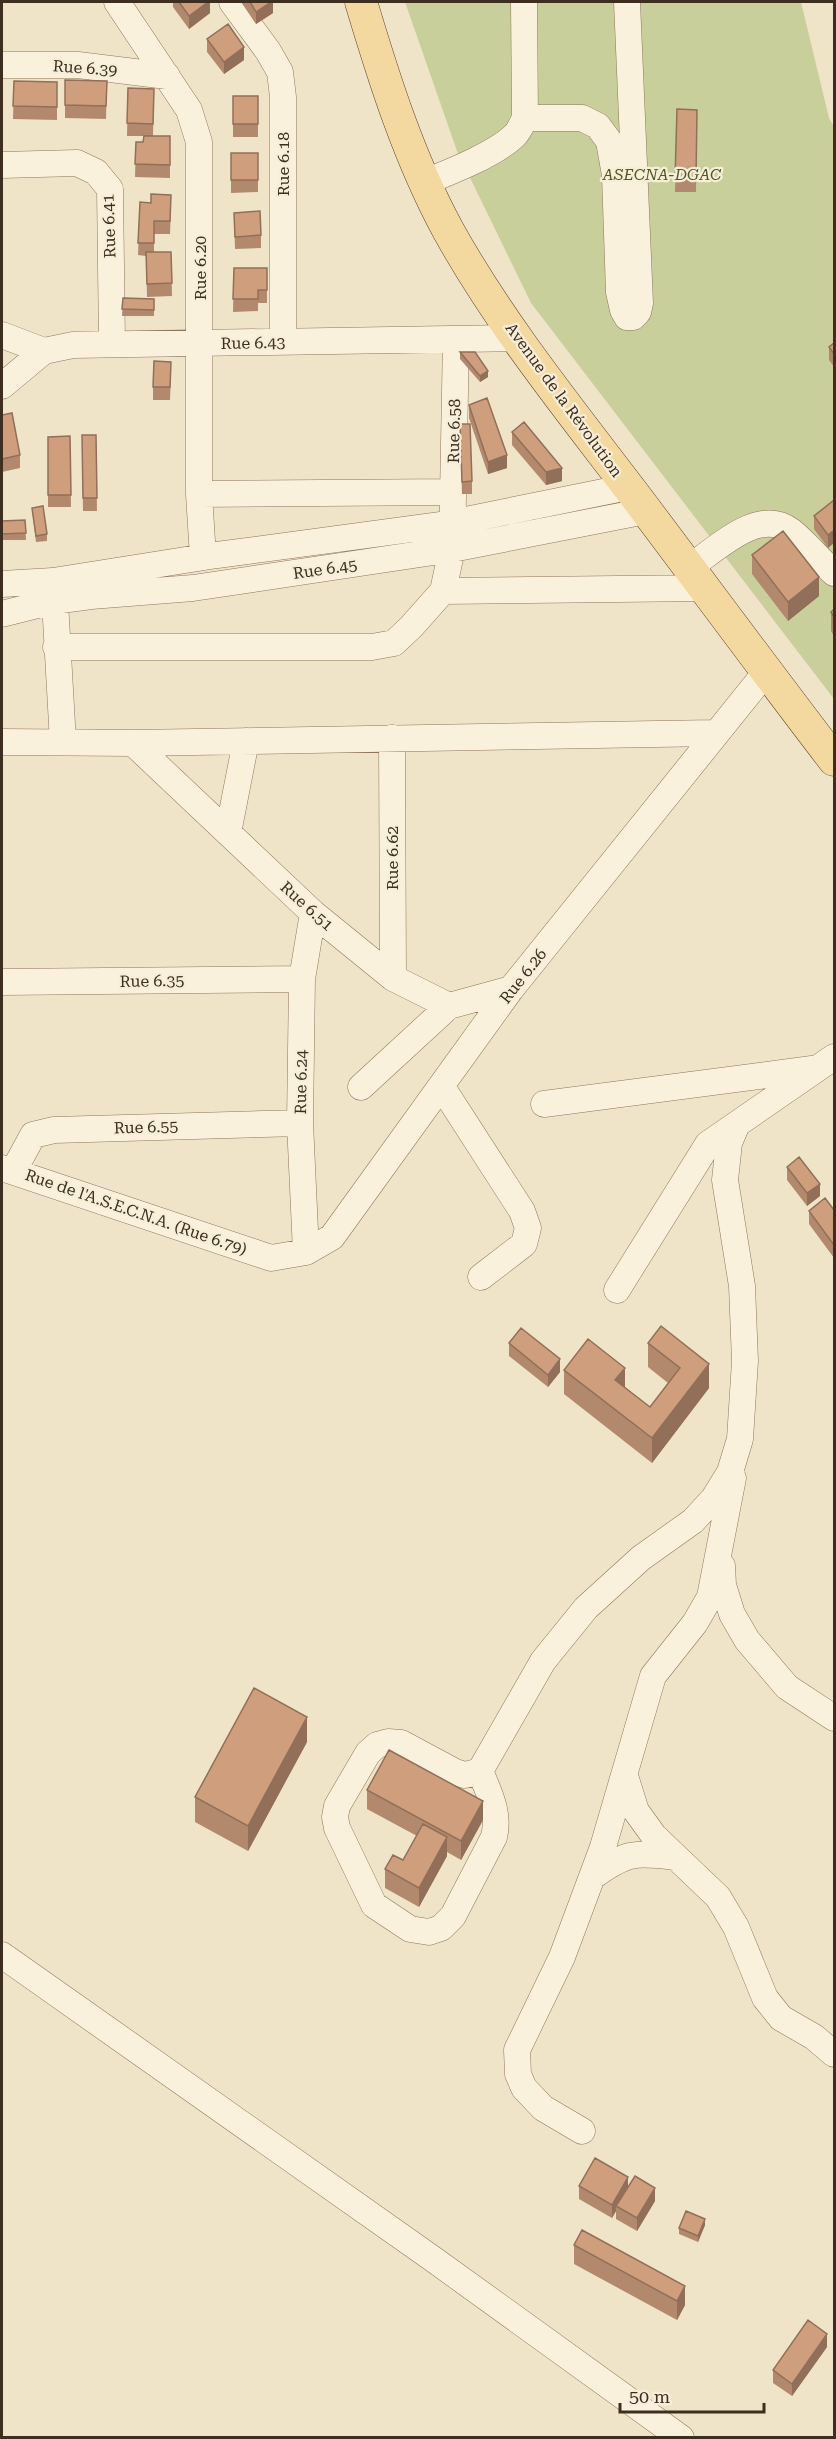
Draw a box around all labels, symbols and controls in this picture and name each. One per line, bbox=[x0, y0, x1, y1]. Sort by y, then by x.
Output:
street label: Rue 6.39 bbox=[52, 56, 118, 80]
street label: Rue 6.18 bbox=[274, 132, 293, 196]
park label: ASECNA-DGAC bbox=[602, 165, 722, 184]
street label: Rue 6.41 bbox=[98, 193, 120, 259]
street label: Rue 6.20 bbox=[191, 236, 210, 300]
street label: Avenue de la Révolution bbox=[501, 319, 627, 481]
street label: Rue 6.43 bbox=[221, 333, 286, 353]
street label: Rue 6.58 bbox=[444, 398, 464, 463]
street label: Rue 6.45 bbox=[292, 555, 358, 583]
street label: Rue 6.62 bbox=[383, 826, 402, 890]
street label: Rue 6.51 bbox=[277, 877, 337, 935]
street label: Rue 6.26 bbox=[496, 945, 550, 1007]
street label: Rue 6.35 bbox=[120, 971, 185, 991]
street label: Rue 6.24 bbox=[291, 1049, 311, 1114]
street label: Rue 6.55 bbox=[113, 1116, 179, 1138]
street label: Rue de l'A.S.E.C.N.A. (Rue 6.79) bbox=[23, 1165, 249, 1259]
scale bar bbox=[620, 2376, 764, 2414]
text: 50 m bbox=[629, 2386, 670, 2407]

